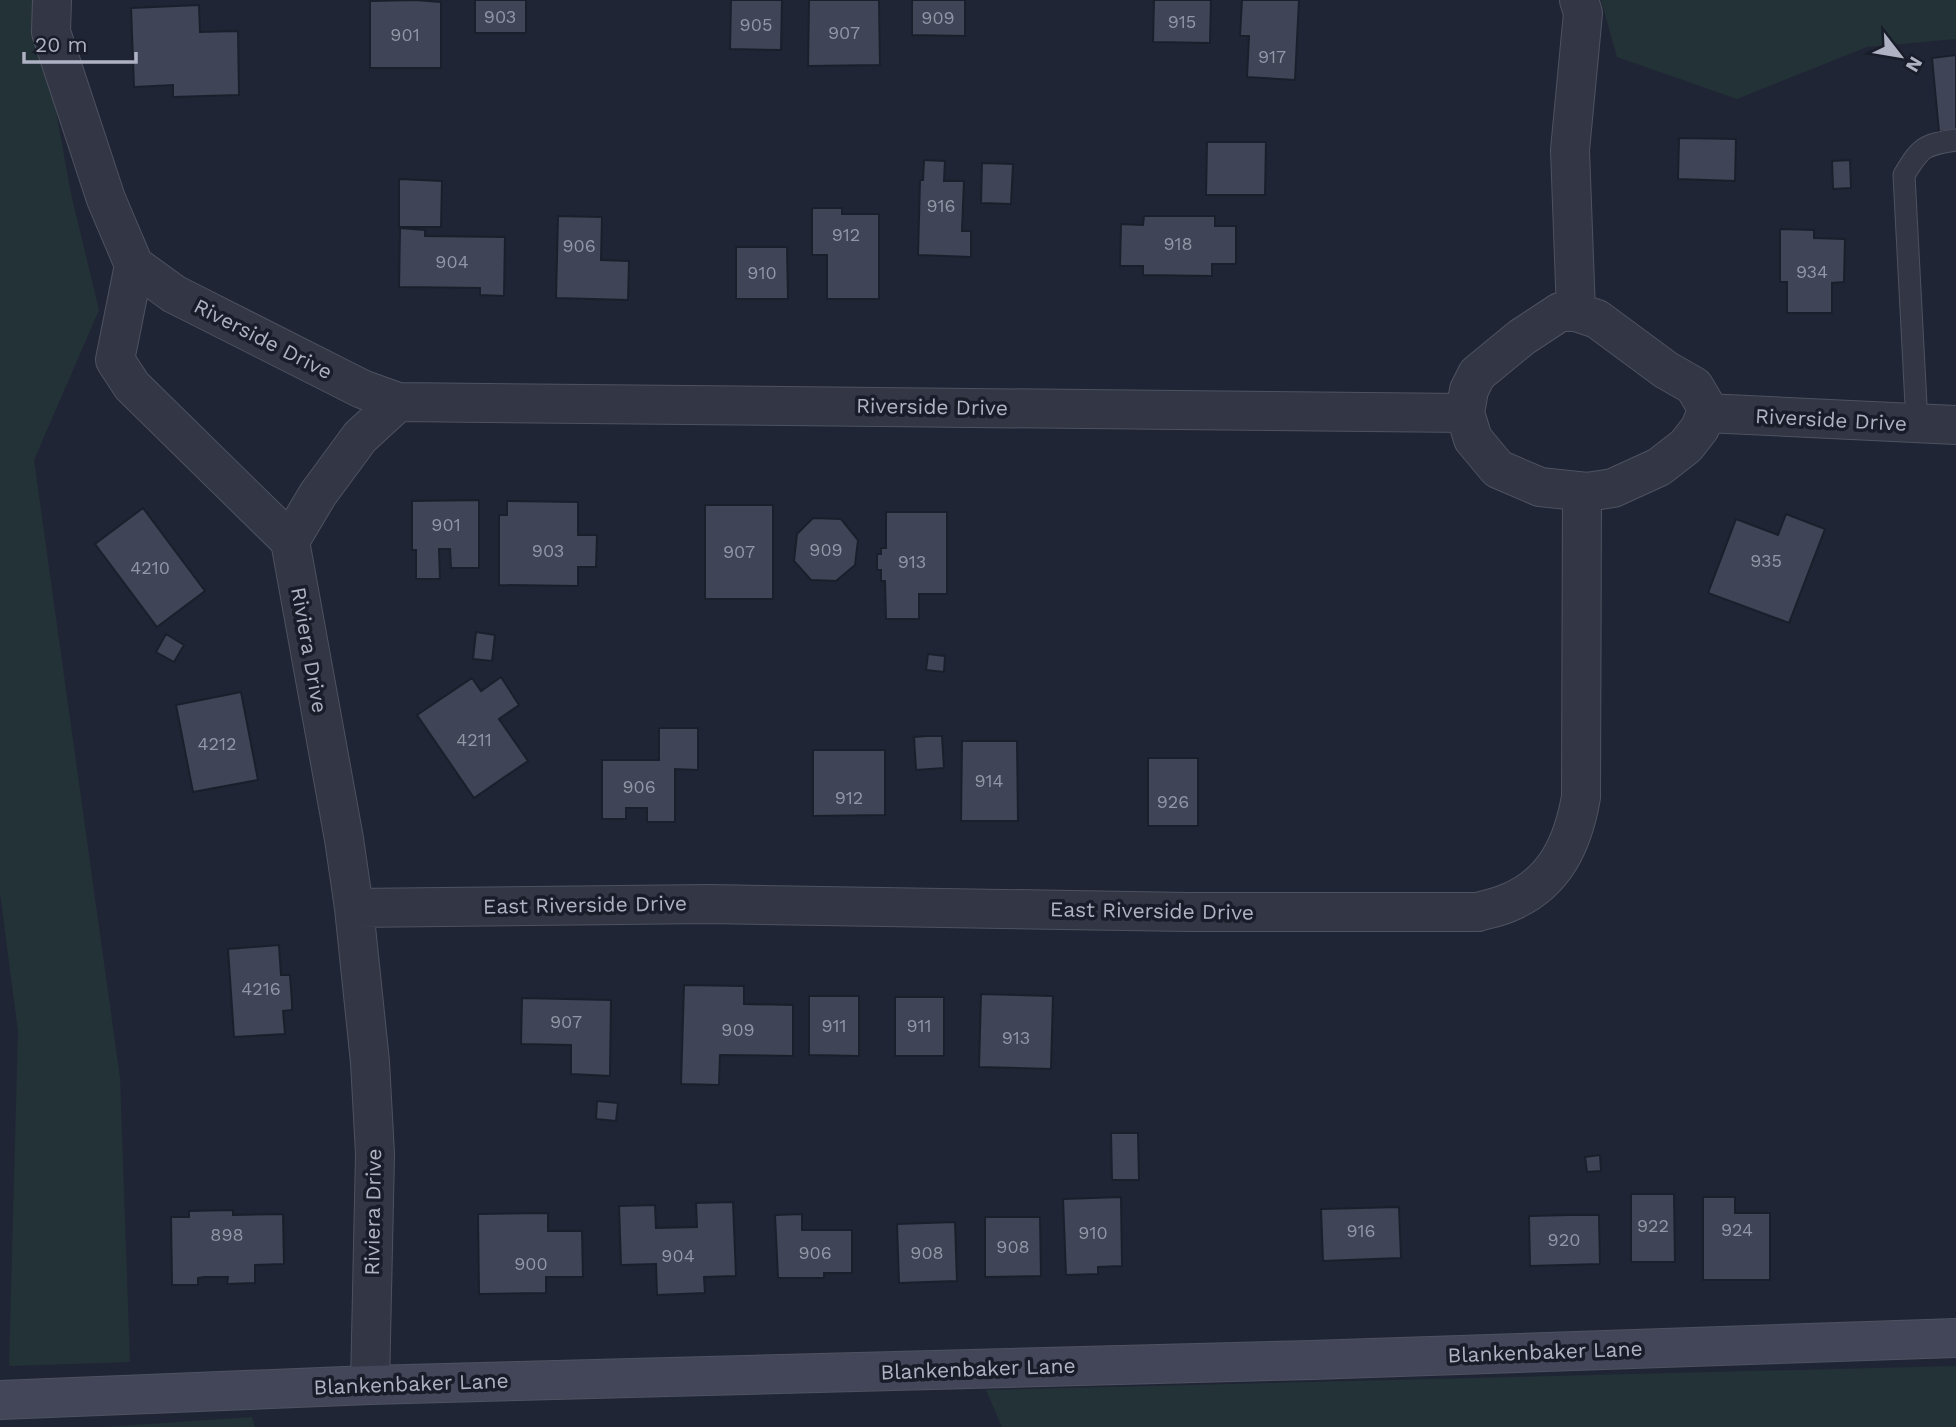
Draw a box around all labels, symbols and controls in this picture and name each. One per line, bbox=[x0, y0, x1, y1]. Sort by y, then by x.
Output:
house number: 903 bbox=[484, 6, 516, 27]
house number: 909 bbox=[921, 7, 955, 28]
house number: 915 bbox=[1168, 11, 1196, 32]
house number: 905 bbox=[740, 14, 772, 35]
scale bar bbox=[24, 21, 136, 65]
north arrow bbox=[1865, 21, 1935, 91]
house number: 907 bbox=[828, 22, 860, 43]
house number: 901 bbox=[390, 24, 420, 45]
text: 20 m bbox=[35, 32, 87, 57]
house number: 917 bbox=[1258, 46, 1286, 67]
text: N bbox=[1901, 53, 1928, 76]
house number: 916 bbox=[926, 195, 956, 216]
house number: 912 bbox=[832, 224, 860, 245]
house number: 918 bbox=[1163, 233, 1193, 254]
house number: 906 bbox=[562, 235, 596, 256]
house number: 904 bbox=[435, 251, 469, 272]
house number: 934 bbox=[1796, 261, 1828, 282]
house number: 910 bbox=[747, 262, 777, 283]
street label: Riverside Drive bbox=[190, 293, 337, 384]
street label: Riverside Drive bbox=[856, 393, 1008, 420]
street label: Riverside Drive bbox=[1755, 403, 1908, 436]
house number: 901 bbox=[431, 514, 461, 535]
house number: 909 bbox=[809, 539, 843, 560]
house number: 903 bbox=[532, 540, 564, 561]
house number: 907 bbox=[723, 541, 755, 562]
house number: 935 bbox=[1750, 550, 1782, 571]
house number: 913 bbox=[898, 551, 926, 572]
house number: 4210 bbox=[130, 557, 170, 578]
street label: Riviera Drive bbox=[286, 585, 333, 715]
house number: 4211 bbox=[456, 729, 492, 750]
house number: 4212 bbox=[197, 733, 237, 754]
house number: 914 bbox=[974, 770, 1004, 791]
house number: 906 bbox=[622, 776, 656, 797]
house number: 912 bbox=[835, 787, 863, 808]
house number: 926 bbox=[1157, 791, 1189, 812]
street label: East Riverside Drive bbox=[483, 890, 687, 919]
street label: East Riverside Drive bbox=[1050, 896, 1254, 925]
house number: 4216 bbox=[241, 978, 281, 999]
house number: 907 bbox=[550, 1011, 582, 1032]
house number: 911 bbox=[821, 1015, 847, 1036]
house number: 911 bbox=[906, 1015, 932, 1036]
house number: 909 bbox=[721, 1019, 755, 1040]
house number: 913 bbox=[1002, 1027, 1030, 1048]
street label: Riviera Drive bbox=[359, 1148, 386, 1276]
house number: 922 bbox=[1637, 1215, 1669, 1236]
house number: 924 bbox=[1721, 1219, 1753, 1240]
house number: 916 bbox=[1346, 1220, 1376, 1241]
house number: 910 bbox=[1078, 1222, 1108, 1243]
house number: 898 bbox=[210, 1224, 244, 1245]
house number: 920 bbox=[1548, 1229, 1580, 1250]
house number: 908 bbox=[996, 1236, 1030, 1257]
house number: 906 bbox=[798, 1242, 832, 1263]
house number: 908 bbox=[910, 1242, 944, 1263]
house number: 904 bbox=[661, 1245, 695, 1266]
house number: 900 bbox=[514, 1253, 548, 1274]
street label: Blankenbaker Lane bbox=[1447, 1336, 1643, 1367]
street label: Blankenbaker Lane bbox=[880, 1353, 1076, 1384]
street label: Blankenbaker Lane bbox=[313, 1368, 509, 1399]

